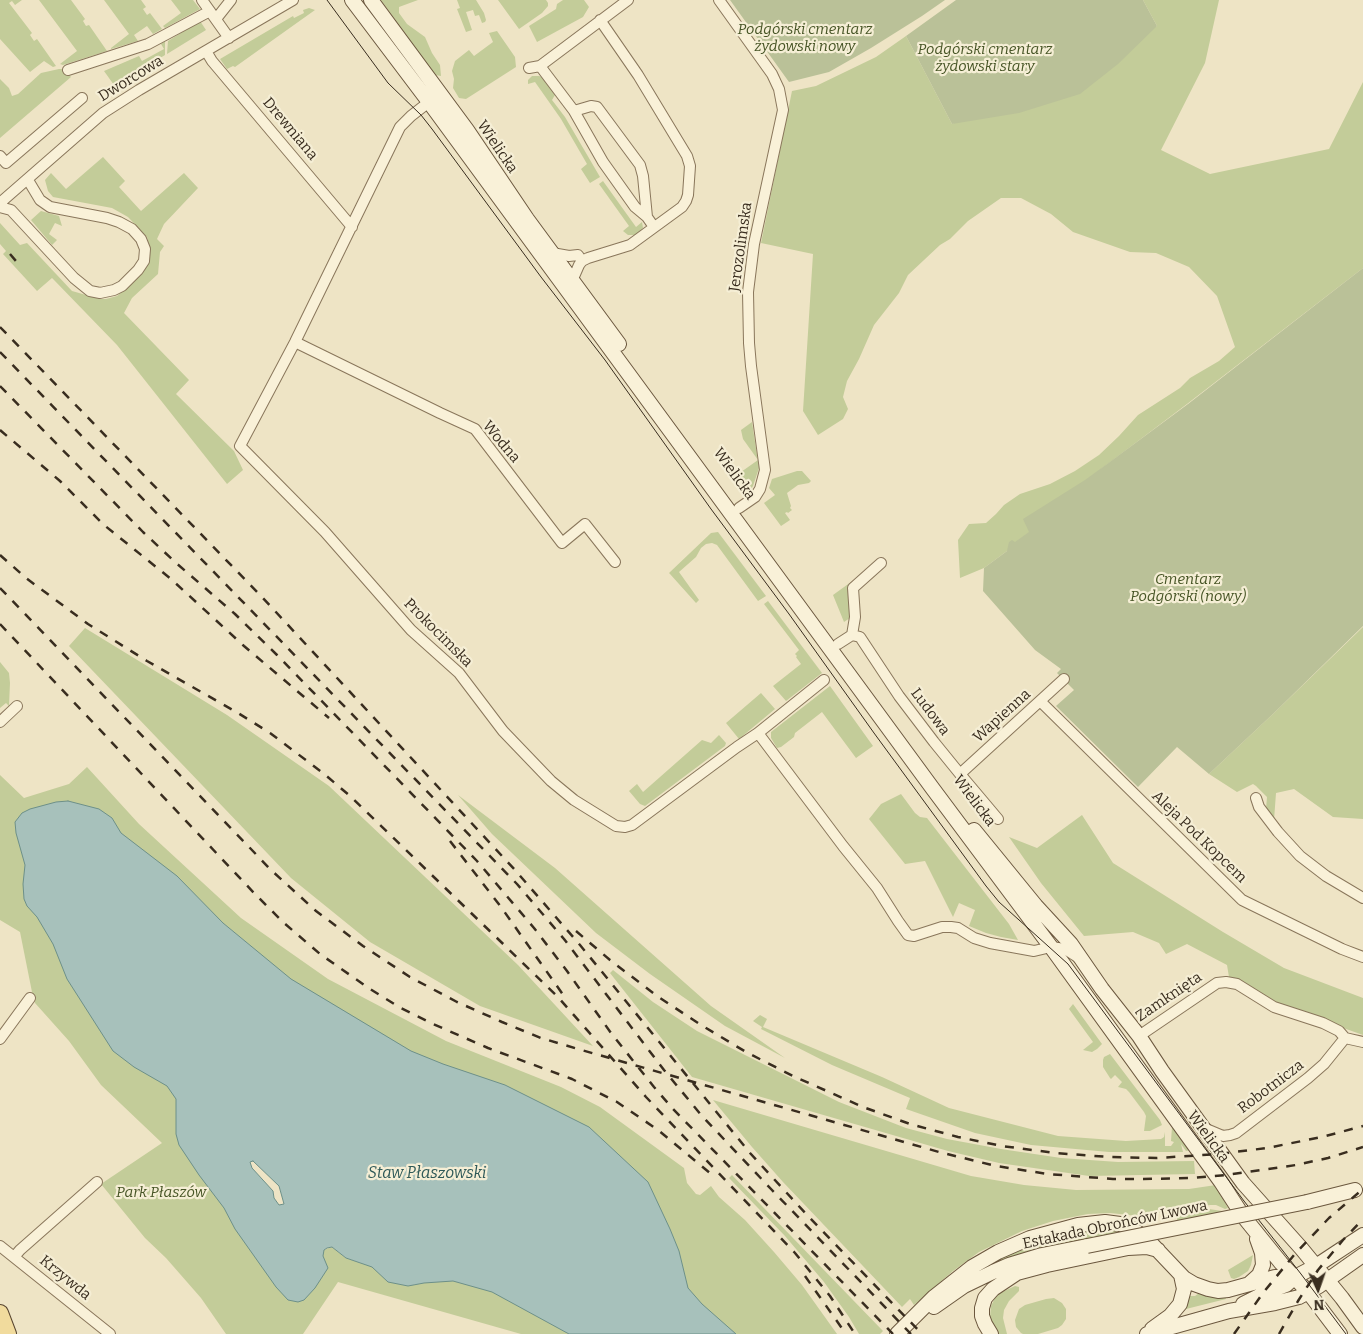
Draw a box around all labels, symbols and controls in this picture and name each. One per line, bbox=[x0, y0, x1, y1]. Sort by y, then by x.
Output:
park label: Podgórski cmentarz żydowski nowy bbox=[738, 21, 872, 56]
park label: Podgórski cmentarz żydowski stary bbox=[918, 41, 1052, 76]
street label: Dworcowa bbox=[95, 52, 167, 106]
street label: Drewniana bbox=[259, 94, 321, 164]
street label: Wielicka bbox=[473, 117, 521, 177]
street label: Jerozolimska bbox=[726, 201, 756, 293]
street label: Wodna bbox=[478, 417, 524, 467]
street label: Wielicka bbox=[709, 444, 759, 504]
park label: Cmentarz Podgórski (nowy) bbox=[1130, 571, 1246, 606]
street label: Prokocimska bbox=[400, 595, 476, 671]
street label: Ludowa bbox=[906, 685, 954, 739]
street label: Wapienna bbox=[970, 686, 1034, 746]
street label: Wielicka bbox=[949, 772, 999, 830]
street label: Aleja Pod Kopcem bbox=[1148, 787, 1250, 887]
street label: Zamknięta bbox=[1133, 968, 1205, 1026]
street label: Robotnicza bbox=[1234, 1056, 1308, 1118]
street label: Wielicka bbox=[1183, 1107, 1233, 1167]
water label: Staw Płaszowski bbox=[368, 1164, 486, 1184]
park label: Park Płaszów bbox=[116, 1184, 206, 1202]
street label: Estakada Obrońców Lwowa bbox=[1021, 1197, 1209, 1253]
street label: Krzywda bbox=[36, 1252, 94, 1304]
north arrow bbox=[1293, 1264, 1343, 1314]
text: N bbox=[1313, 1296, 1325, 1313]

